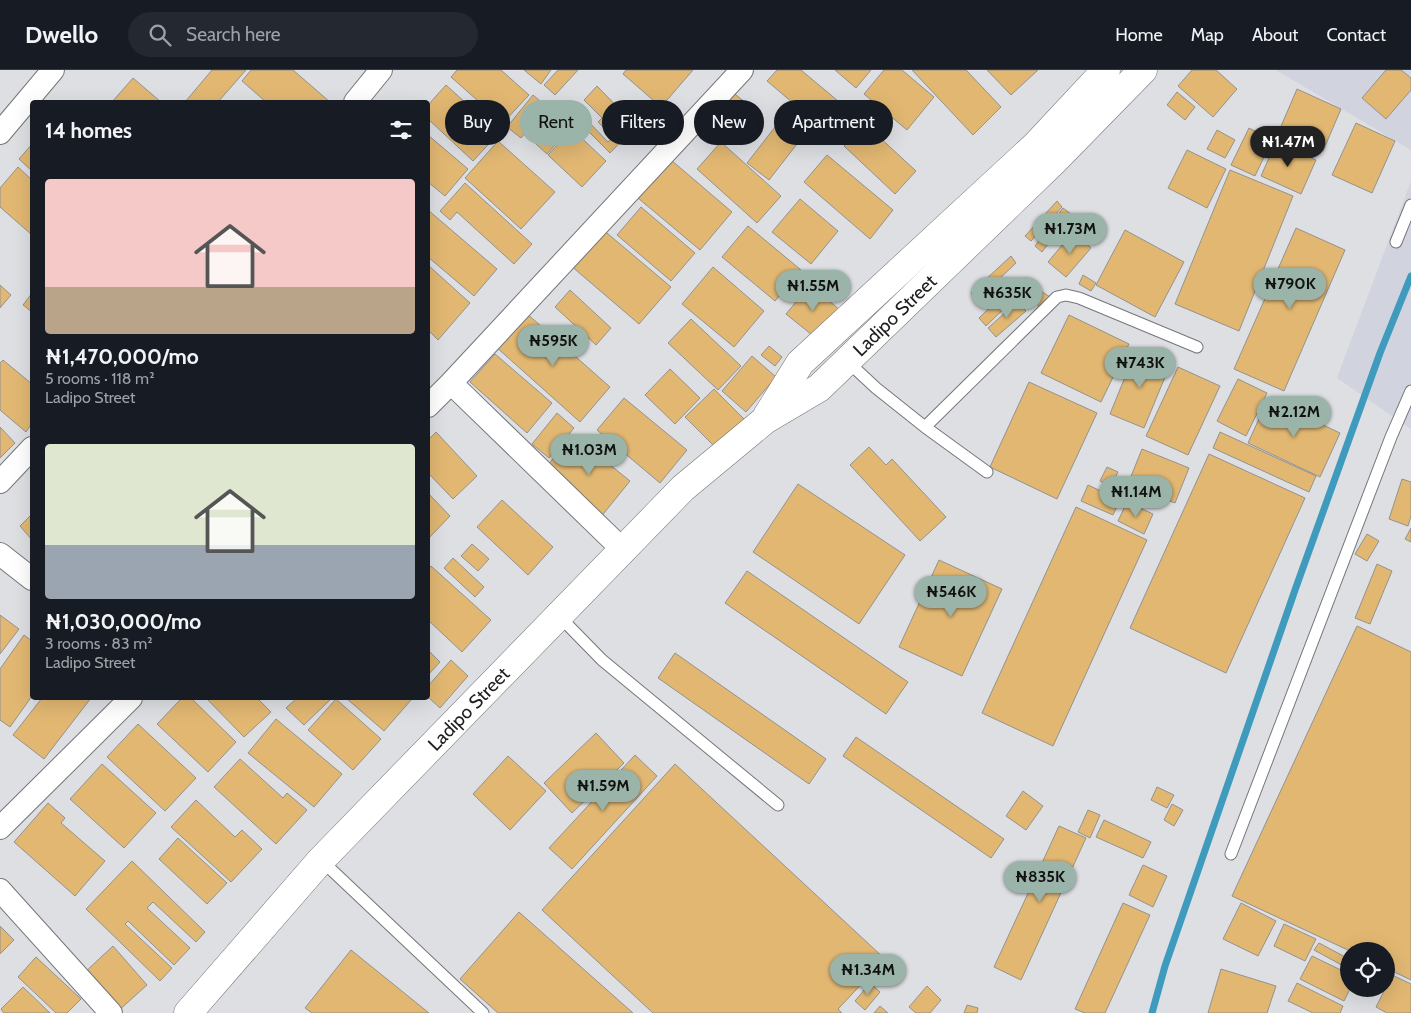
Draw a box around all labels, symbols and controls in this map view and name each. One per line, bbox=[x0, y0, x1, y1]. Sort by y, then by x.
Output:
search box bbox=[128, 12, 478, 57]
text: Dwello bbox=[25, 20, 98, 49]
icon: search bbox=[146, 21, 174, 49]
text: Search here bbox=[186, 23, 281, 46]
text: Home bbox=[1115, 24, 1163, 46]
text: Map bbox=[1191, 24, 1224, 46]
text: About bbox=[1252, 24, 1298, 46]
text: Contact bbox=[1326, 24, 1386, 46]
chip: Buy bbox=[445, 100, 510, 145]
chip: Rent bbox=[520, 100, 592, 145]
chip: Filters bbox=[602, 100, 684, 145]
chip: New bbox=[694, 100, 764, 145]
chip: Apartment bbox=[774, 100, 893, 145]
icon: filters bbox=[387, 116, 415, 144]
text: 14 homes bbox=[45, 118, 132, 143]
pin: ₦1.47M bbox=[1247, 126, 1329, 168]
text: ₦1.47M bbox=[1261, 132, 1315, 151]
icon: home bbox=[185, 211, 275, 301]
pin: ₦1.73M bbox=[1029, 212, 1111, 255]
text: ₦1.73M bbox=[1044, 219, 1096, 238]
pin: ₦790K bbox=[1255, 268, 1325, 310]
street label: Ladipo Street bbox=[848, 269, 942, 361]
pin: ₦1.55M bbox=[772, 270, 854, 312]
text: ₦790K bbox=[1264, 274, 1316, 293]
text: ₦1.55M bbox=[787, 276, 839, 295]
pin: ₦635K bbox=[972, 276, 1042, 319]
text: ₦635K bbox=[982, 283, 1032, 302]
pin: ₦595K bbox=[518, 324, 588, 367]
text: ₦595K bbox=[528, 331, 578, 350]
text: ₦1,470,000/mo bbox=[45, 344, 199, 369]
pin: ₦743K bbox=[1105, 346, 1175, 389]
text: ₦743K bbox=[1115, 353, 1165, 372]
text: 5 rooms · 118 m² bbox=[45, 369, 154, 388]
text: Ladipo Street bbox=[45, 388, 135, 407]
pin: ₦2.12M bbox=[1253, 396, 1335, 438]
text: ₦2.12M bbox=[1268, 402, 1320, 421]
pin: ₦1.03M bbox=[548, 434, 630, 476]
text: ₦1.03M bbox=[561, 440, 617, 459]
icon: home bbox=[185, 476, 275, 566]
pin: ₦1.14M bbox=[1095, 476, 1177, 518]
text: ₦1.14M bbox=[1110, 482, 1162, 501]
pin: ₦546K bbox=[916, 576, 986, 618]
text: ₦546K bbox=[926, 582, 976, 601]
text: ₦1,030,000/mo bbox=[45, 609, 201, 634]
text: 3 rooms · 83 m² bbox=[45, 634, 153, 653]
text: Ladipo Street bbox=[45, 653, 135, 672]
street label: Ladipo Street bbox=[423, 662, 514, 755]
pin: ₦1.59M bbox=[562, 770, 644, 812]
text: ₦1.59M bbox=[576, 776, 630, 795]
pin: ₦835K bbox=[1005, 860, 1075, 903]
text: ₦835K bbox=[1015, 867, 1065, 886]
map controls bbox=[1340, 942, 1395, 997]
button: locate bbox=[1340, 942, 1395, 997]
pin: ₦1.34M bbox=[827, 954, 909, 996]
text: ₦1.34M bbox=[841, 960, 895, 979]

